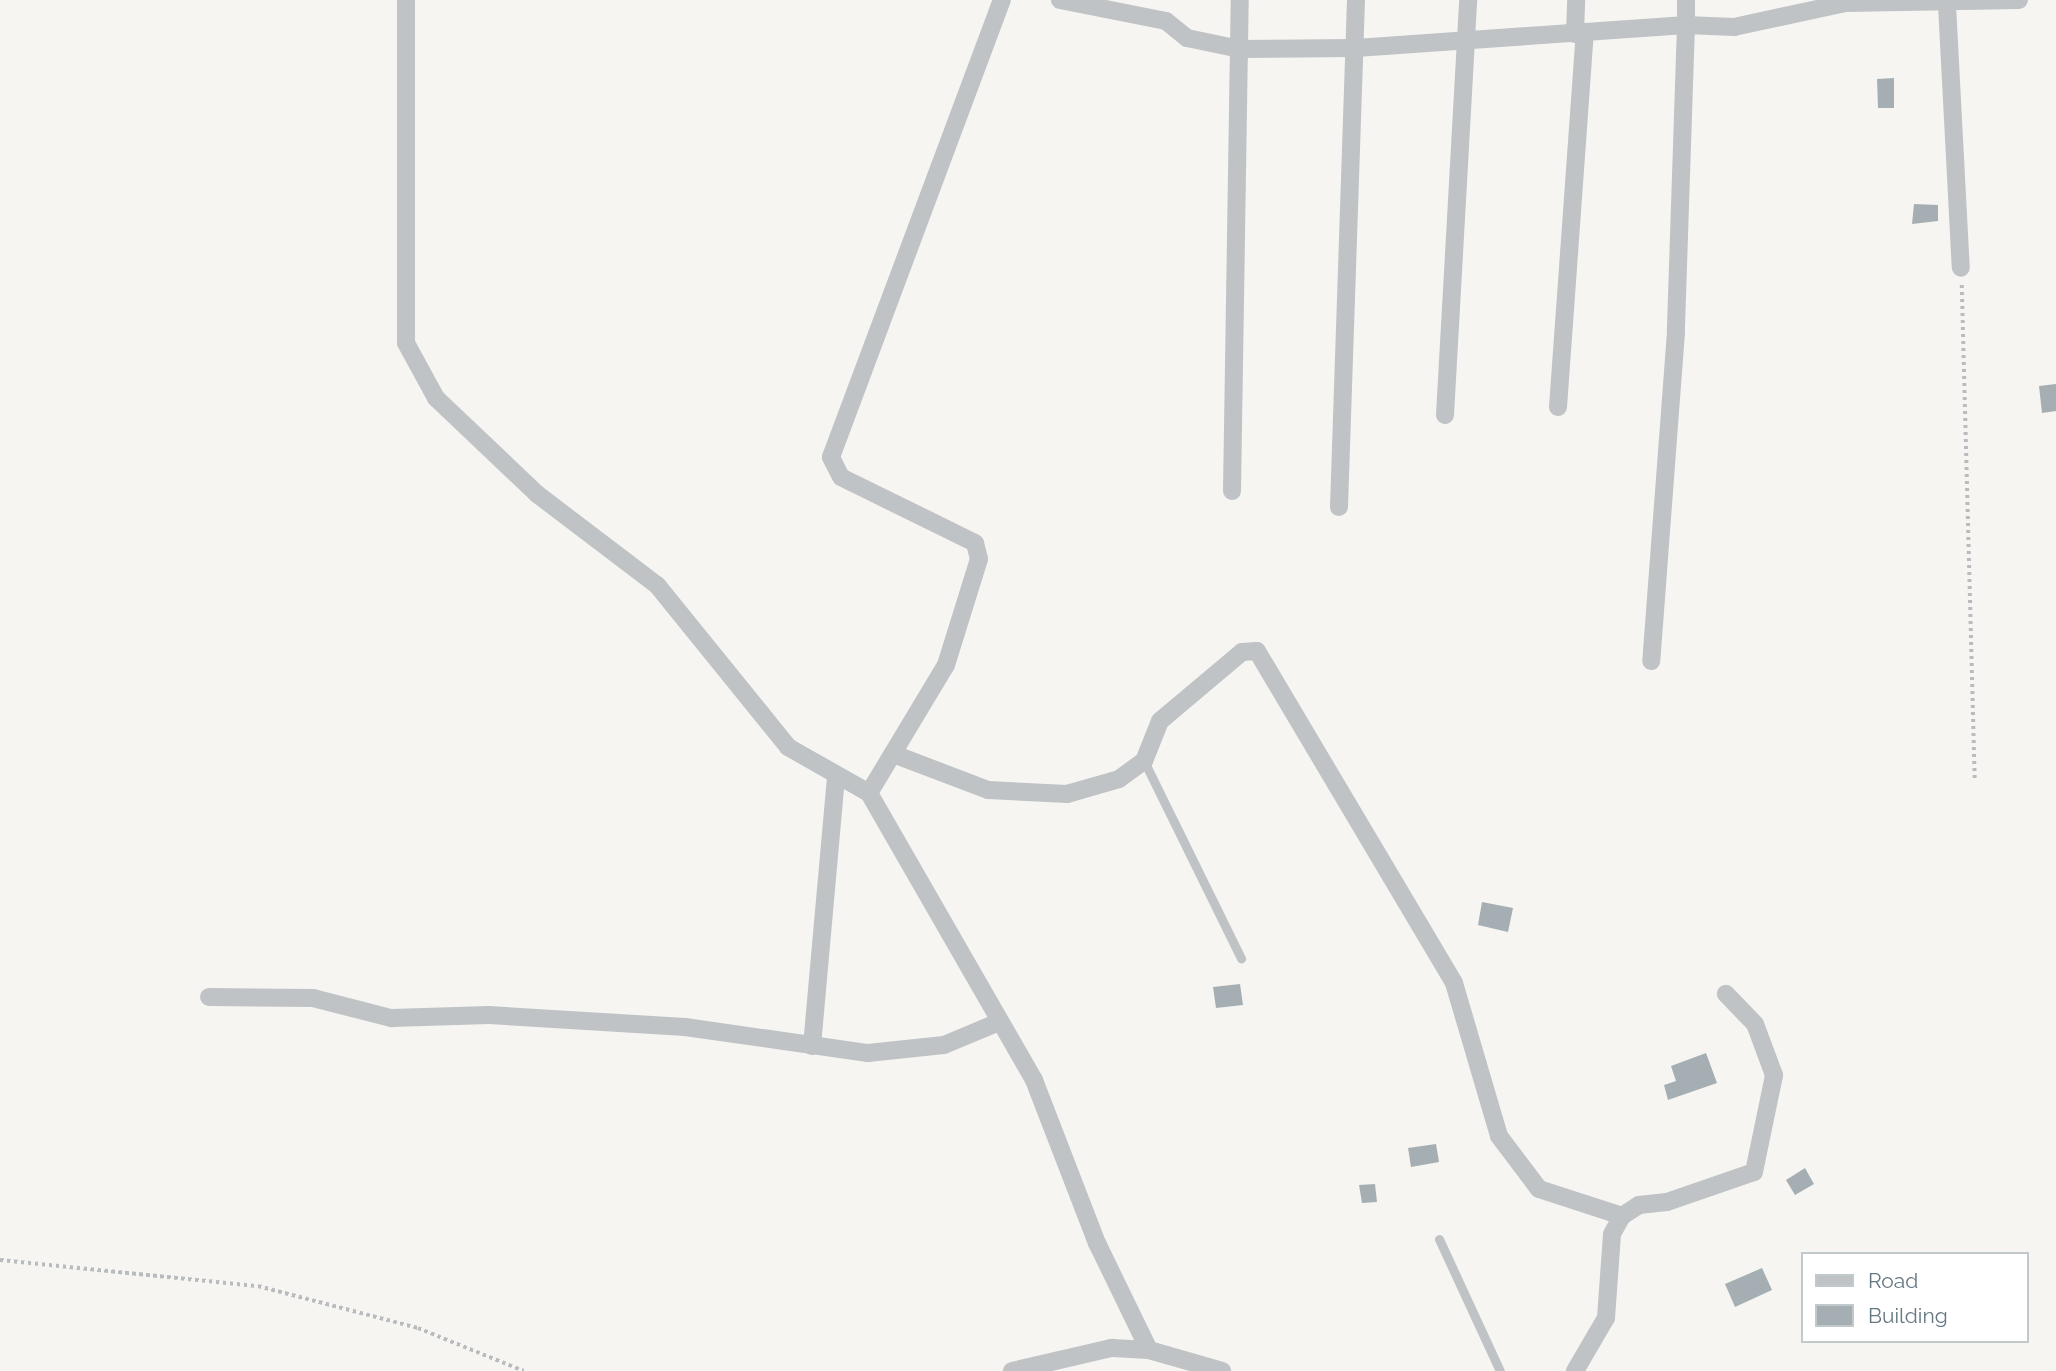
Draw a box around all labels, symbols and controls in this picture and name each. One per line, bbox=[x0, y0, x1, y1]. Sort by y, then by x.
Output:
legend bbox=[1800, 1252, 2028, 1343]
text: Road bbox=[1868, 1268, 1918, 1293]
text: Building bbox=[1868, 1303, 1948, 1328]

